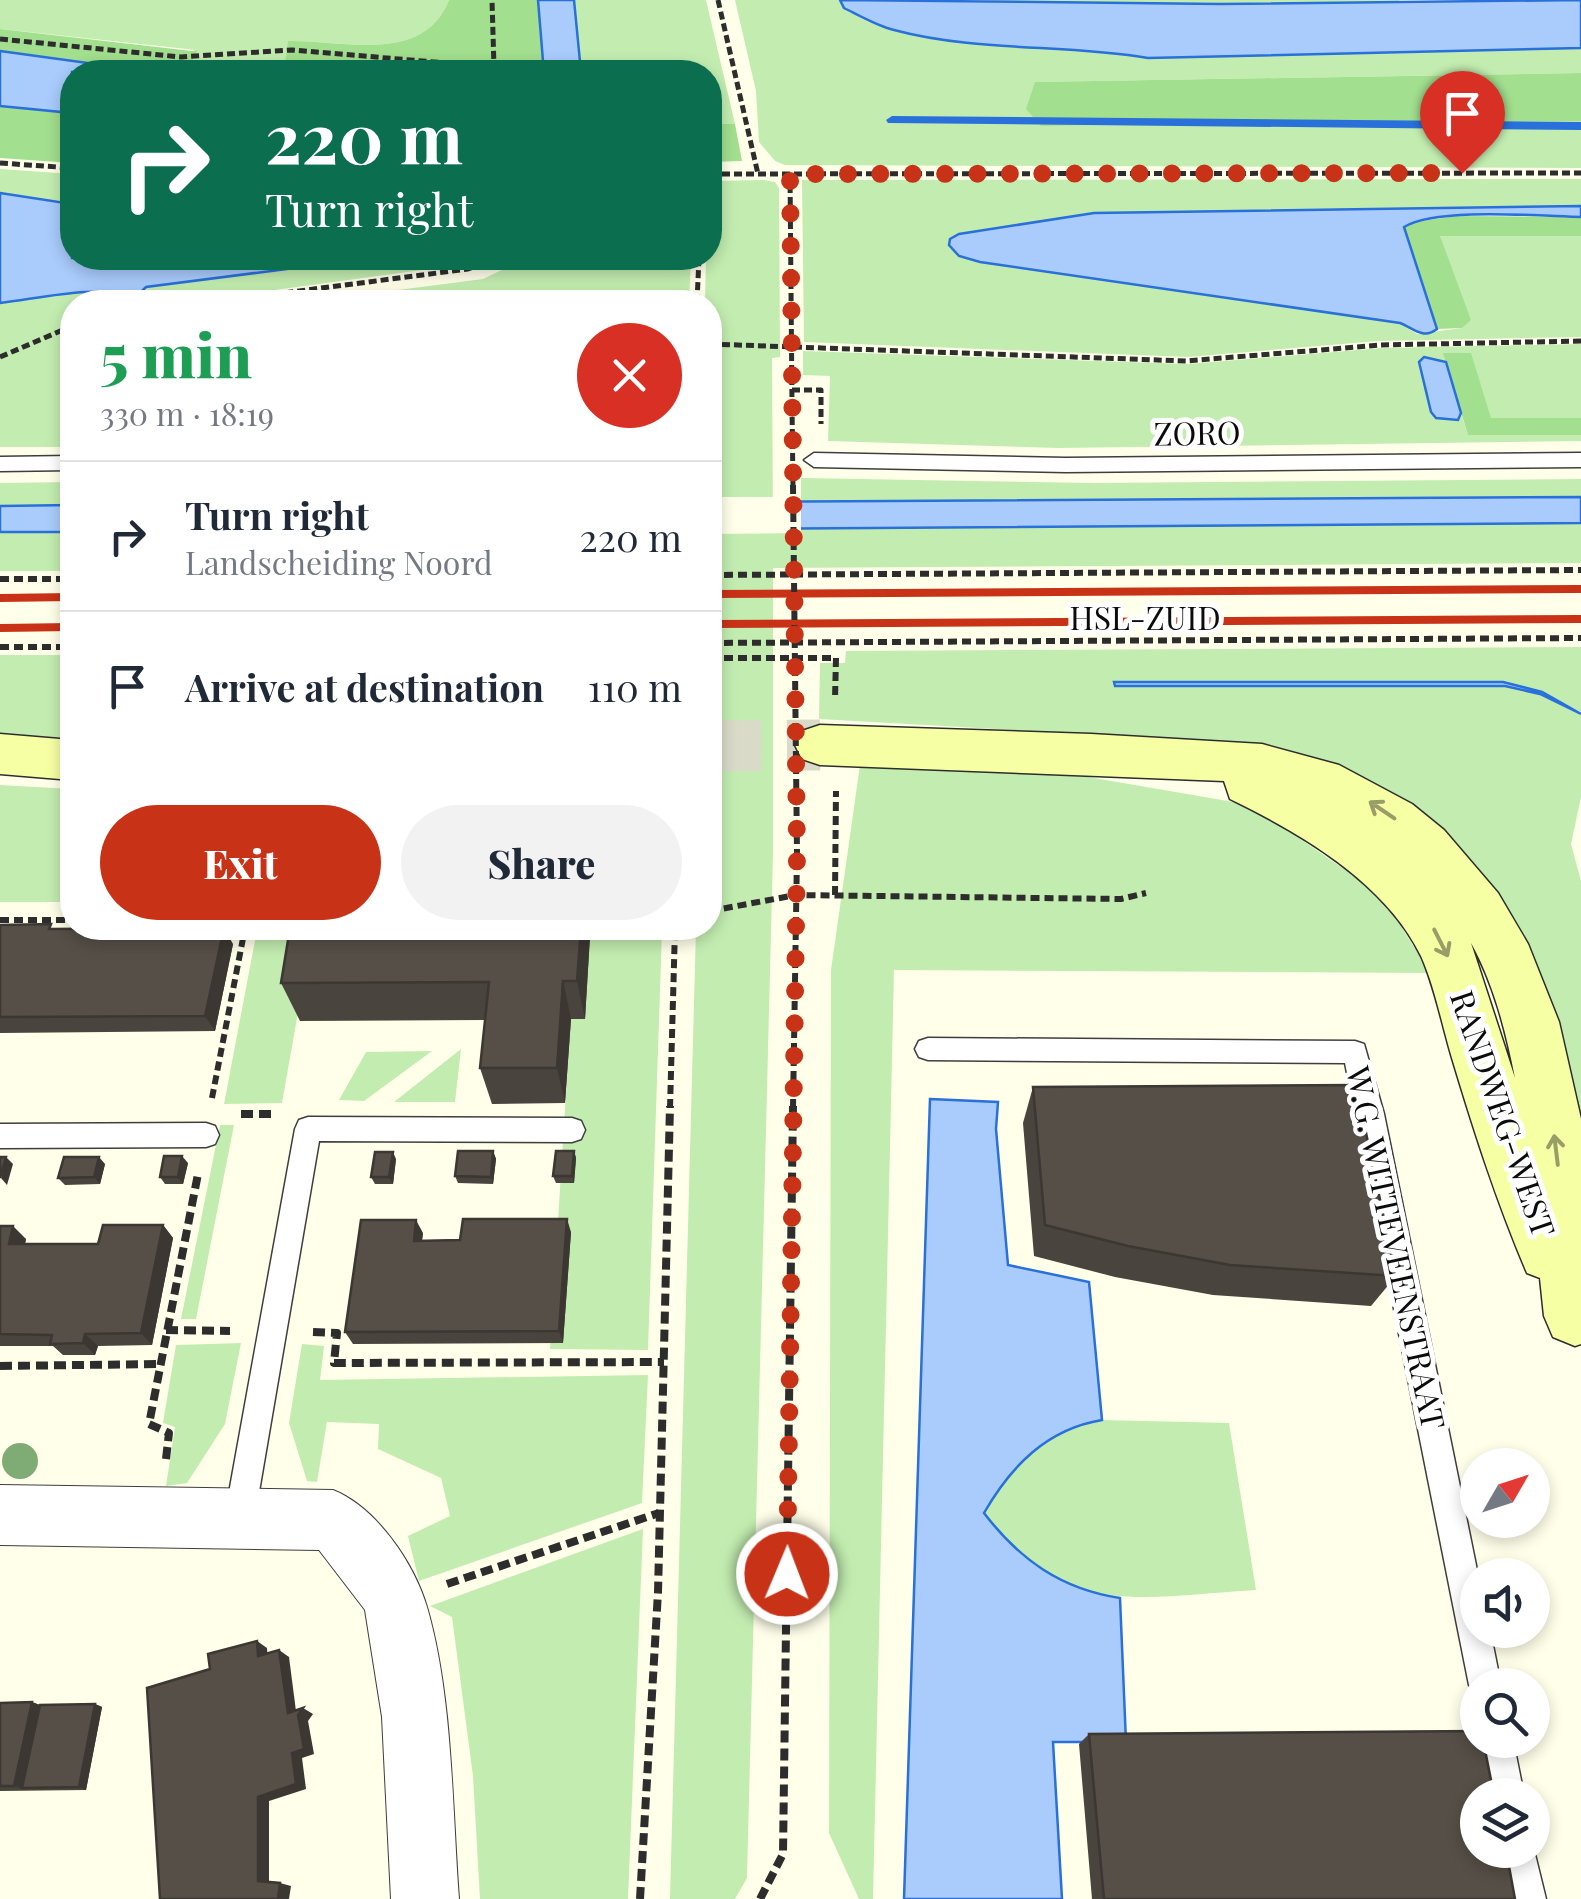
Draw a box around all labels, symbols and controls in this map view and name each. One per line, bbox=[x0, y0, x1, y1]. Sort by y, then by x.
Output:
pin bbox=[1420, 71, 1505, 174]
icon: arrive bbox=[1435, 86, 1490, 141]
text: 220 m bbox=[265, 88, 463, 182]
icon: right bbox=[100, 100, 230, 230]
text: Turn right bbox=[265, 178, 473, 238]
text: 5 min bbox=[100, 313, 252, 393]
button: close bbox=[577, 323, 682, 428]
text: 330 m · 18:19 bbox=[100, 391, 274, 434]
street label: ZORO bbox=[1153, 409, 1241, 454]
text: Turn right bbox=[185, 489, 369, 540]
icon: right bbox=[100, 509, 155, 564]
text: 220 m bbox=[580, 511, 682, 562]
text: Landscheiding Noord bbox=[185, 540, 493, 583]
street label: HSL-ZUID bbox=[1069, 595, 1221, 638]
icon: arrive bbox=[100, 659, 155, 714]
text: Arrive at destination bbox=[185, 661, 544, 712]
text: 110 m bbox=[588, 661, 682, 712]
one-way arrow bbox=[1368, 800, 1397, 821]
button: Exit bbox=[100, 805, 381, 920]
button: Share bbox=[401, 805, 682, 920]
one-way arrow bbox=[1432, 927, 1451, 957]
street label: RANDWEG-WEST bbox=[1442, 984, 1567, 1242]
street label: W.G. WITTEVEENSTRAAT bbox=[1338, 1061, 1457, 1433]
one-way arrow bbox=[1546, 1134, 1565, 1167]
north arrow bbox=[1460, 1448, 1550, 1538]
map controls bbox=[1460, 1448, 1550, 1868]
position arrow bbox=[735, 1522, 839, 1626]
button: sound bbox=[1460, 1558, 1550, 1648]
button: search bbox=[1460, 1668, 1550, 1758]
button: layers bbox=[1460, 1778, 1550, 1868]

